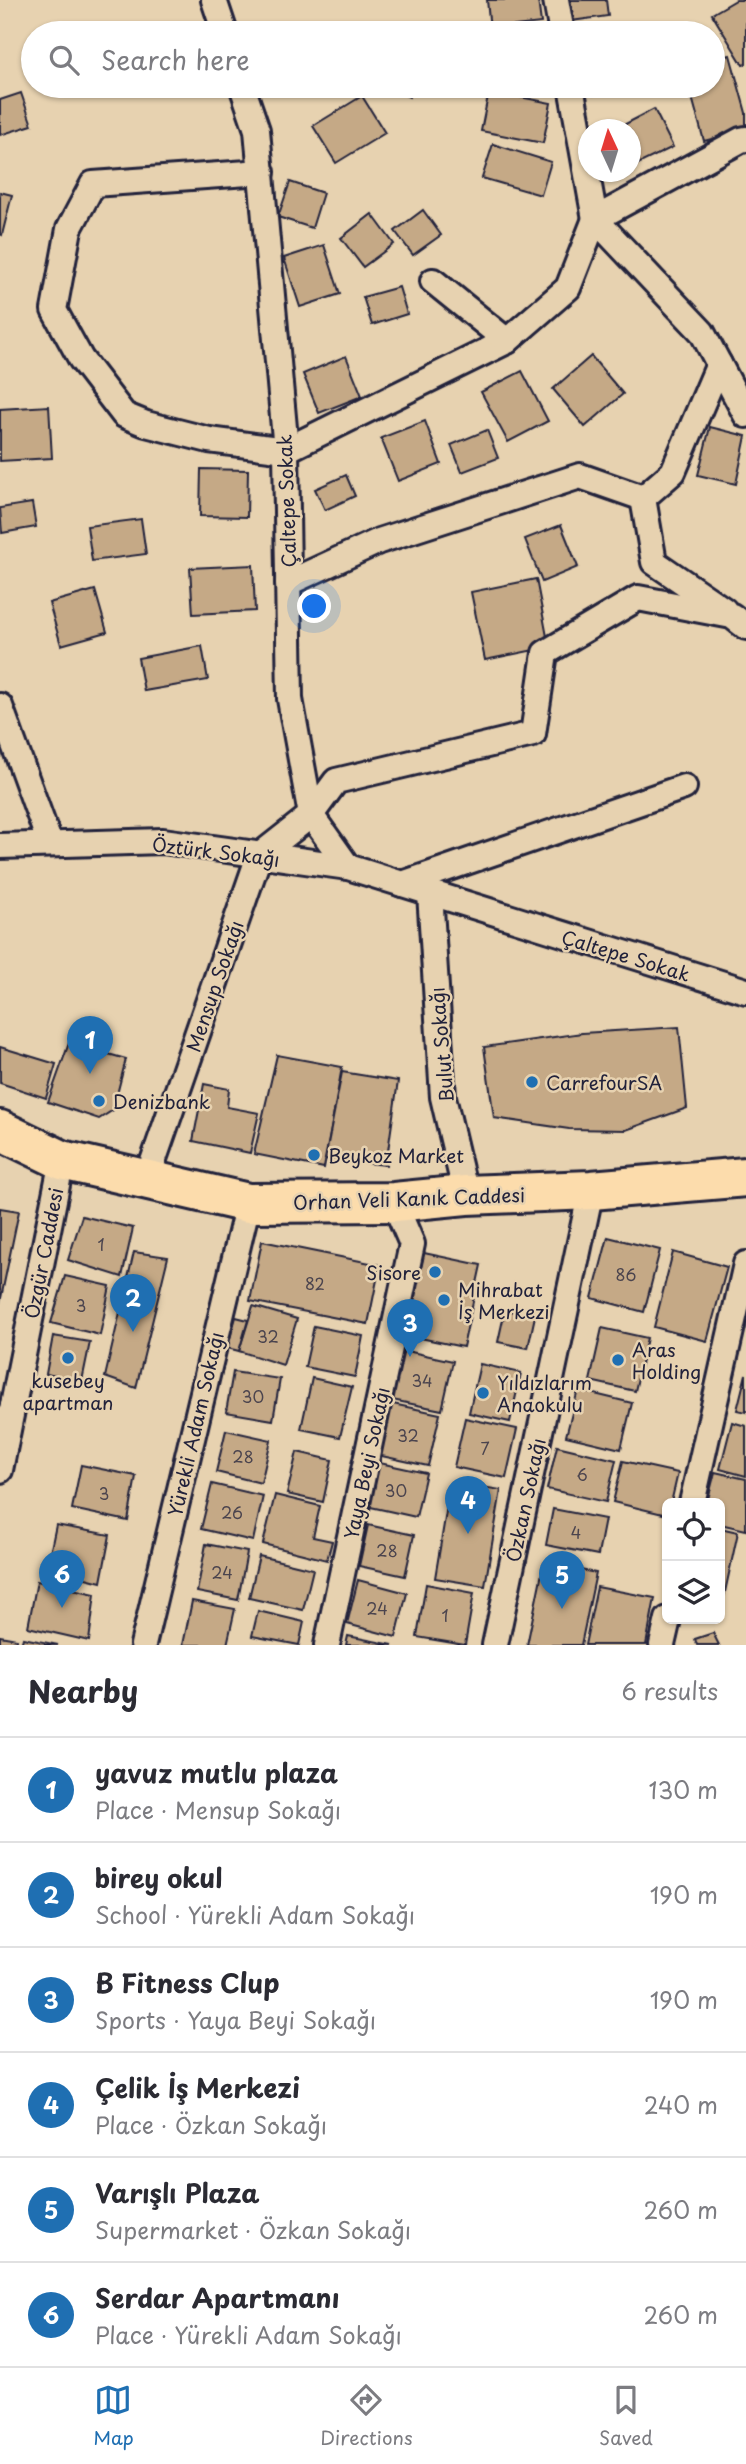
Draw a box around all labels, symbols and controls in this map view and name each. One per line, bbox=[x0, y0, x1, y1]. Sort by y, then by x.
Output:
search box bbox=[21, 21, 725, 98]
text: Search here bbox=[101, 40, 250, 79]
icon: search bbox=[45, 41, 83, 79]
north arrow bbox=[578, 119, 641, 182]
street label: Çaltepe Sokak bbox=[270, 434, 302, 568]
your location bbox=[297, 589, 331, 623]
street label: Öztürk Sokağı bbox=[150, 829, 282, 873]
street label: Mensup Sokağı bbox=[178, 916, 250, 1056]
street label: Çaltepe Sokak bbox=[558, 922, 694, 988]
street label: Bulut Sokağı bbox=[422, 986, 460, 1104]
pin: 1 bbox=[67, 1016, 113, 1074]
place label: CarrefourSA bbox=[546, 1068, 662, 1096]
marker: CarrefourSA bbox=[524, 1074, 540, 1090]
place label: Denizbank bbox=[113, 1087, 211, 1115]
marker: Denizbank bbox=[91, 1093, 107, 1109]
place label: Beykoz Market bbox=[328, 1141, 464, 1169]
marker: Beykoz Market bbox=[306, 1147, 322, 1163]
street label: Orhan Veli Kanık Caddesi bbox=[292, 1180, 526, 1216]
street label: Özgür Caddesi bbox=[17, 1185, 69, 1321]
house number: 1 bbox=[97, 1232, 105, 1256]
place label: Sisore bbox=[366, 1258, 421, 1286]
house number: 86 bbox=[616, 1262, 636, 1286]
marker: Sisore bbox=[427, 1264, 443, 1280]
house number: 82 bbox=[305, 1271, 325, 1295]
pin: 2 bbox=[110, 1274, 156, 1332]
place label: Mihrabat İş Merkezi bbox=[458, 1275, 550, 1325]
marker: Mihrabat İş Merkezi bbox=[436, 1292, 452, 1308]
house number: 3 bbox=[76, 1293, 86, 1317]
pin: 3 bbox=[387, 1299, 433, 1357]
house number: 32 bbox=[257, 1324, 279, 1348]
street label: Yürekli Adam Sokağı bbox=[160, 1329, 230, 1519]
place label: Aras Holding bbox=[632, 1335, 701, 1385]
marker: kusebey apartman bbox=[60, 1350, 76, 1366]
marker: Aras Holding bbox=[610, 1352, 626, 1368]
place label: kusebey apartman bbox=[23, 1366, 113, 1416]
house number: 34 bbox=[411, 1368, 433, 1392]
place label: Yıldızlarım Anaokulu bbox=[497, 1368, 592, 1418]
house number: 30 bbox=[242, 1384, 264, 1408]
street label: Yaya Beyi Sokağı bbox=[336, 1384, 396, 1542]
marker: Yıldızlarım Anaokulu bbox=[475, 1385, 491, 1401]
house number: 32 bbox=[397, 1423, 419, 1447]
street label: Özkan Sokağı bbox=[498, 1435, 552, 1565]
house number: 7 bbox=[480, 1436, 490, 1460]
house number: 28 bbox=[232, 1444, 254, 1468]
house number: 6 bbox=[576, 1462, 588, 1486]
pin: 4 bbox=[445, 1476, 491, 1534]
house number: 30 bbox=[385, 1478, 407, 1502]
house number: 3 bbox=[99, 1481, 109, 1505]
map controls bbox=[662, 1498, 725, 1624]
button: locate bbox=[662, 1498, 725, 1561]
house number: 26 bbox=[221, 1500, 243, 1524]
house number: 4 bbox=[571, 1520, 581, 1544]
house number: 28 bbox=[376, 1538, 398, 1562]
pin: 6 bbox=[39, 1550, 85, 1608]
pin: 5 bbox=[539, 1551, 585, 1609]
house number: 24 bbox=[211, 1560, 233, 1584]
button: layers bbox=[662, 1561, 725, 1624]
house number: 24 bbox=[366, 1596, 388, 1620]
house number: 1 bbox=[441, 1603, 449, 1627]
text: Nearby bbox=[28, 1668, 138, 1713]
text: 6 results bbox=[622, 1673, 718, 1708]
text: yavuz mutlu plaza bbox=[95, 1753, 338, 1792]
text: 1 bbox=[46, 1772, 57, 1807]
text: 130 m bbox=[648, 1772, 718, 1807]
text: Place · Mensup Sokağı bbox=[95, 1792, 341, 1827]
text: birey okul bbox=[95, 1858, 222, 1897]
text: 2 bbox=[43, 1877, 59, 1912]
text: 190 m bbox=[650, 1877, 718, 1912]
text: School · Yürekli Adam Sokağı bbox=[95, 1897, 415, 1932]
text: B Fitness Clup bbox=[95, 1963, 279, 2002]
text: 3 bbox=[43, 1982, 59, 2017]
text: 190 m bbox=[650, 1982, 718, 2017]
text: Sports · Yaya Beyi Sokağı bbox=[95, 2002, 376, 2037]
text: Çelik İş Merkezi bbox=[95, 2068, 300, 2107]
text: 4 bbox=[43, 2087, 59, 2122]
text: 240 m bbox=[644, 2087, 718, 2122]
text: Place · Özkan Sokağı bbox=[95, 2107, 327, 2142]
text: Varışlı Plaza bbox=[95, 2173, 260, 2212]
text: 5 bbox=[44, 2192, 58, 2227]
text: 260 m bbox=[643, 2192, 718, 2227]
text: Supermarket · Özkan Sokağı bbox=[95, 2212, 411, 2247]
text: Serdar Apartmanı bbox=[95, 2278, 339, 2317]
text: 6 bbox=[43, 2297, 59, 2332]
text: 260 m bbox=[643, 2297, 718, 2332]
text: Place · Yürekli Adam Sokağı bbox=[95, 2317, 402, 2352]
tab: Map bbox=[93, 2381, 134, 2451]
tab: Directions bbox=[320, 2381, 413, 2451]
tab: Saved bbox=[599, 2381, 653, 2451]

